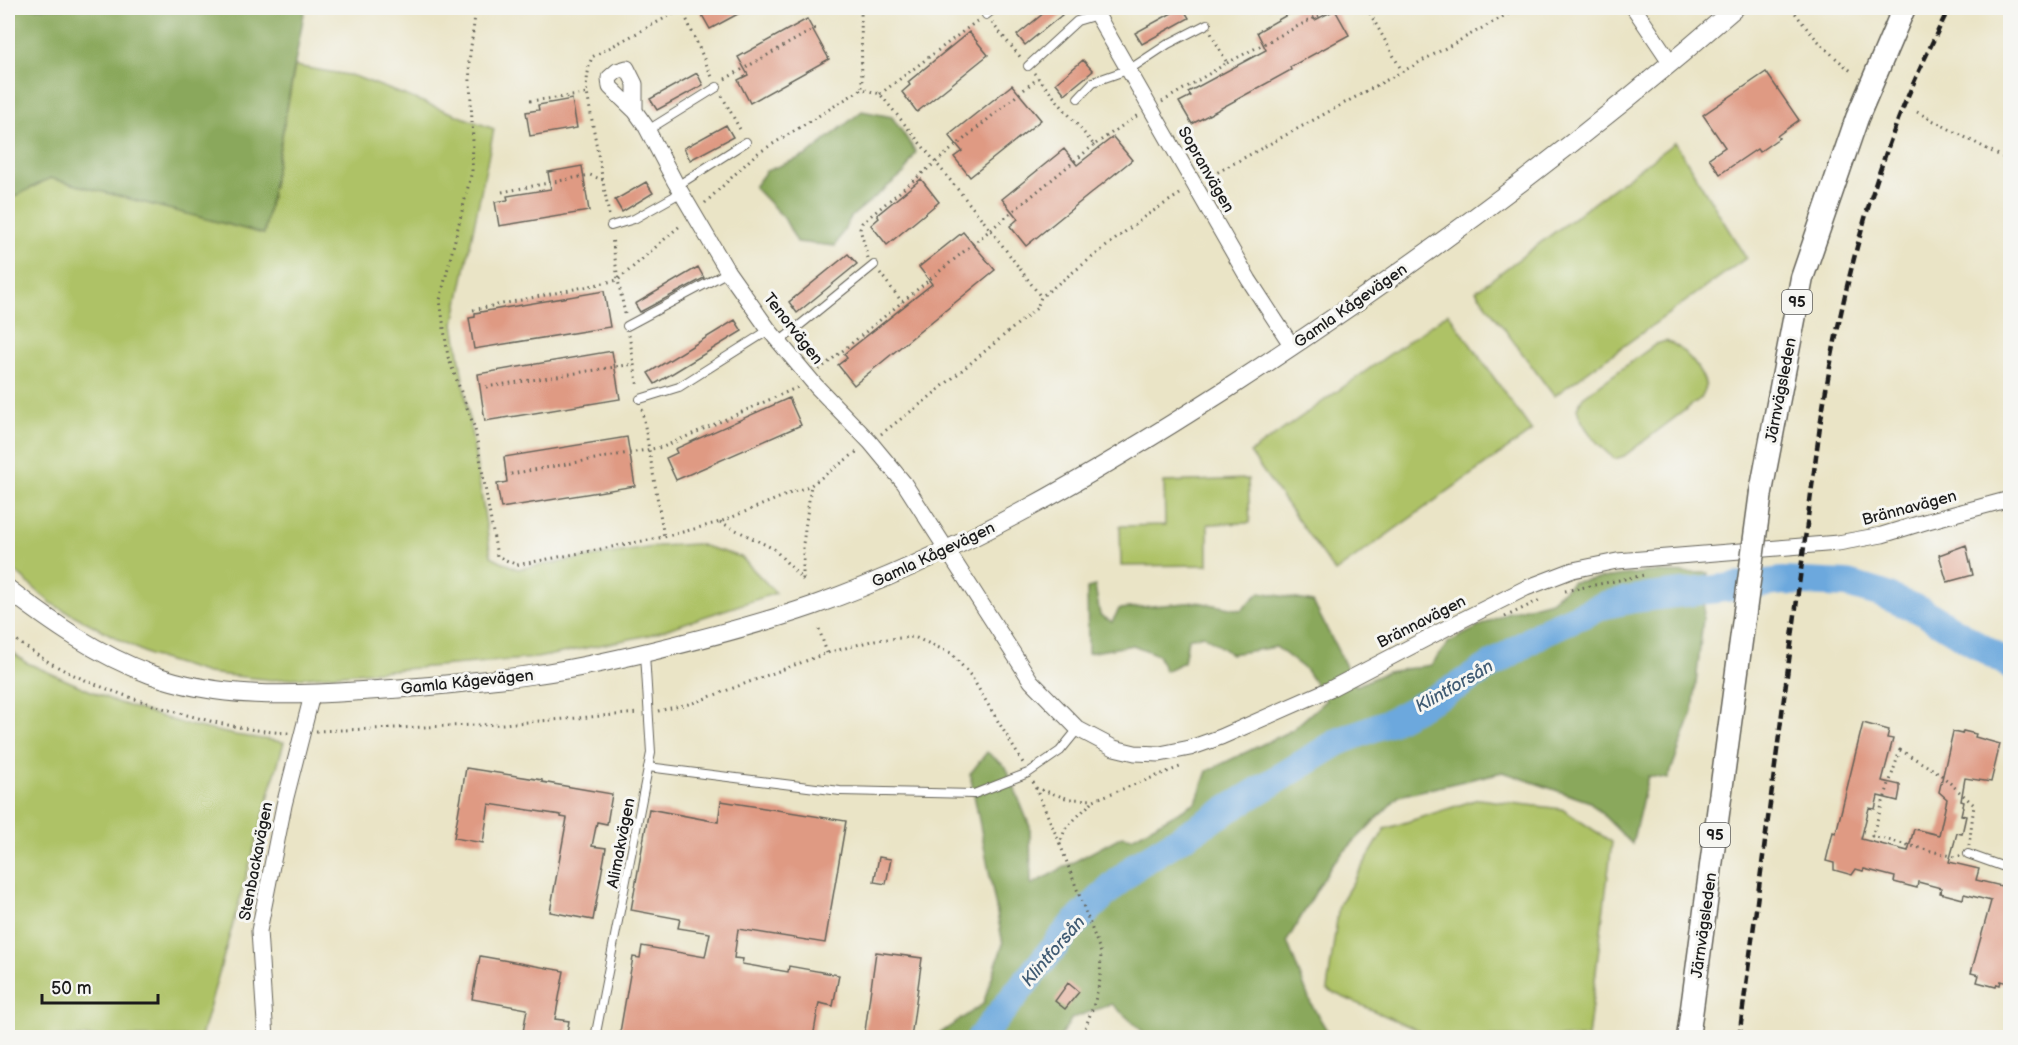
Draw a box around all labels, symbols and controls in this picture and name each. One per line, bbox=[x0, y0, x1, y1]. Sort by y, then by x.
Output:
street label: Sopranvägen bbox=[1173, 123, 1238, 216]
street label: Gamla Kågevägen bbox=[1291, 260, 1411, 352]
street label: Tenorvägen bbox=[759, 289, 827, 369]
road number: 95 bbox=[1782, 290, 1812, 314]
street label: Järnvägsleden bbox=[1762, 336, 1801, 444]
street label: Brännavägen bbox=[1860, 487, 1959, 530]
street label: Gamla Kågevägen bbox=[869, 519, 998, 592]
street label: Brännavägen bbox=[1374, 592, 1469, 653]
water label: Klintforsån bbox=[1412, 656, 1497, 717]
street label: Gamla Kågevägen bbox=[400, 666, 534, 699]
street label: Alimakvägen bbox=[603, 797, 640, 890]
street label: Stenbackavägen bbox=[236, 800, 277, 922]
road number: 95 bbox=[1700, 823, 1730, 847]
street label: Järnvägsleden bbox=[1688, 871, 1721, 979]
water label: Klintforsån bbox=[1017, 912, 1090, 991]
scale bar bbox=[42, 967, 158, 1005]
text: 50 m bbox=[51, 978, 92, 999]

